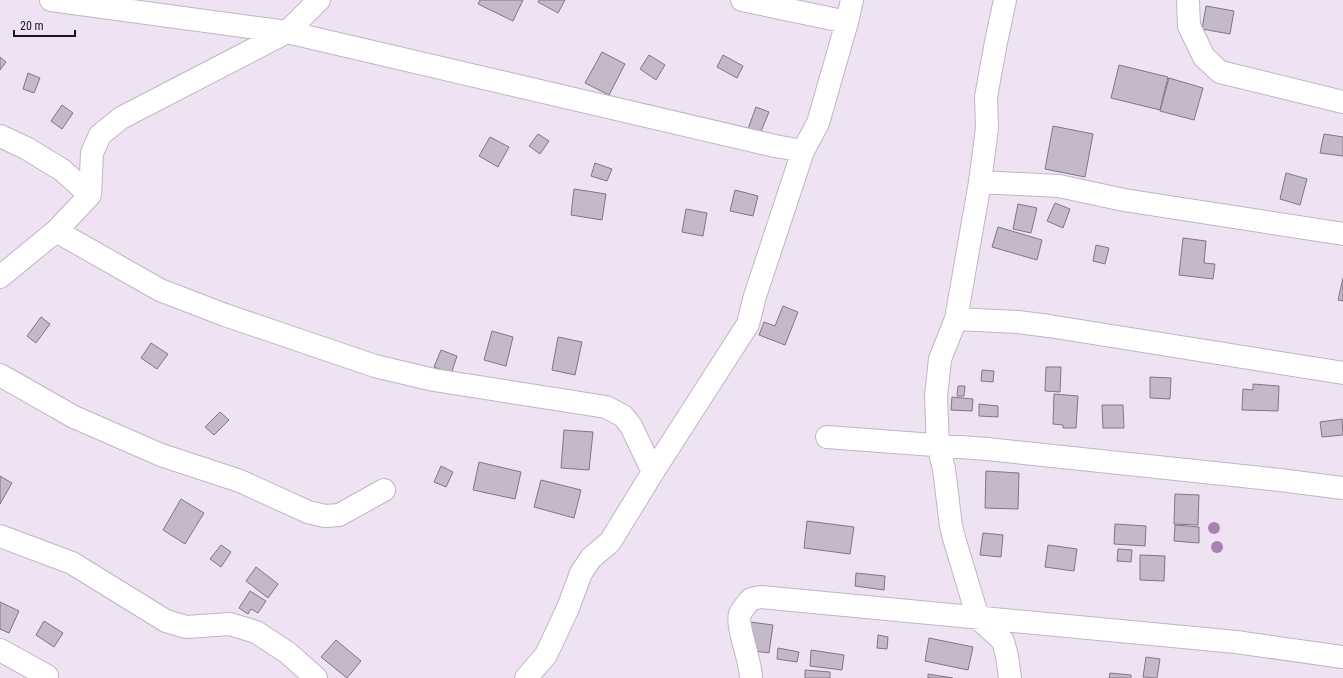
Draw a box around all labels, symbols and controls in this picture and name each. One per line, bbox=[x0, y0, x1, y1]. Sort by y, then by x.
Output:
scale bar bbox=[14, 12, 75, 38]
text: 20 m bbox=[20, 19, 44, 33]

